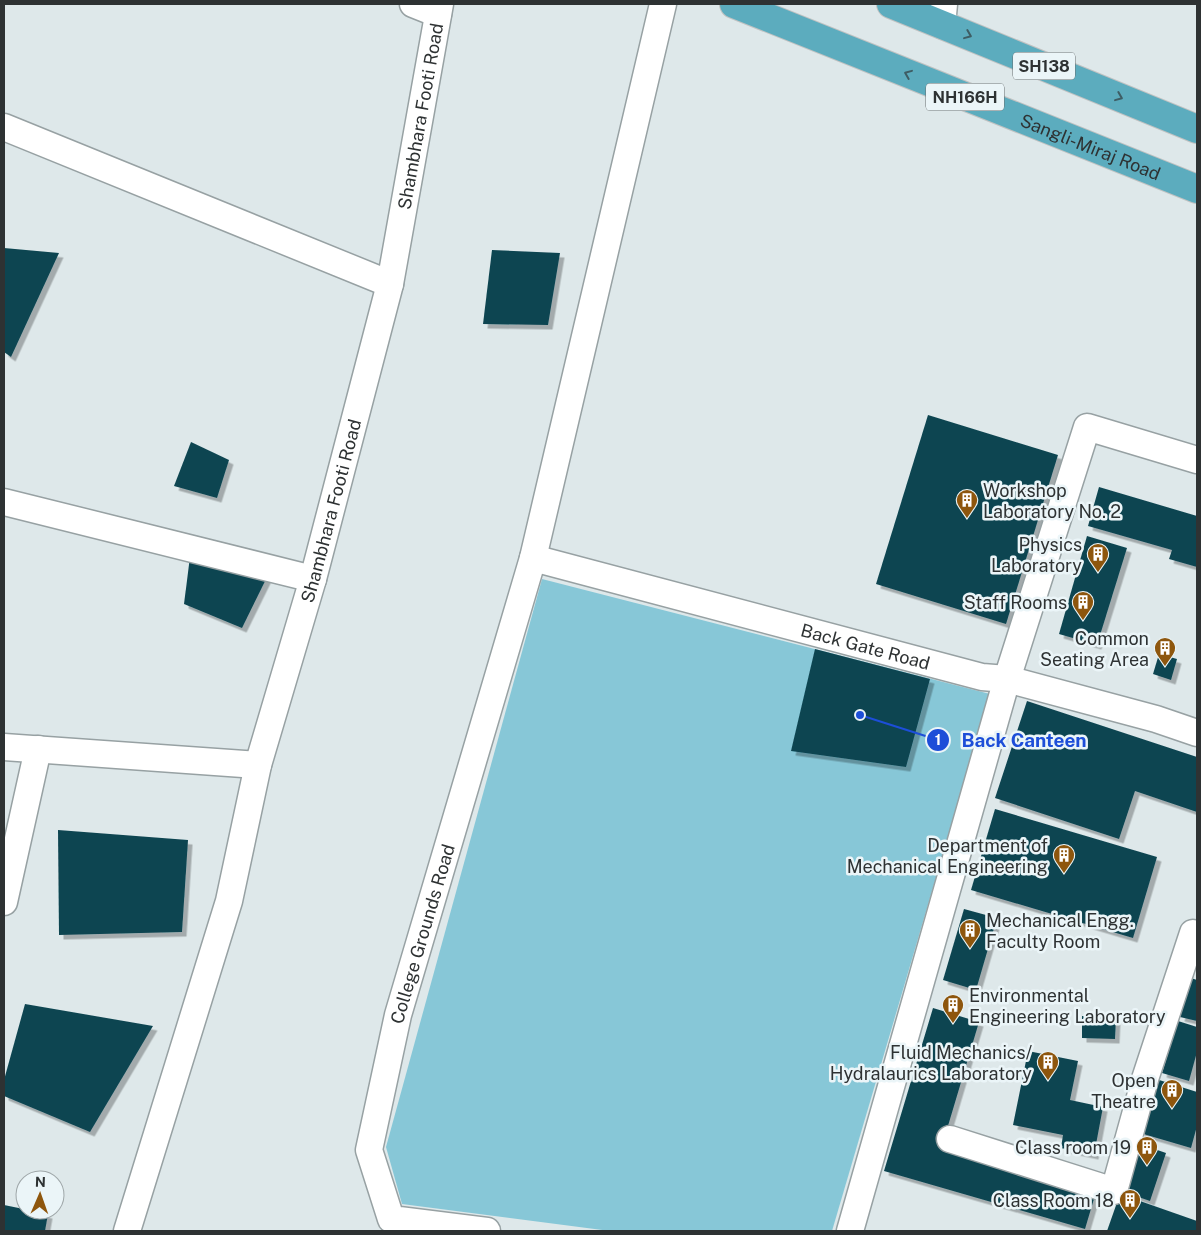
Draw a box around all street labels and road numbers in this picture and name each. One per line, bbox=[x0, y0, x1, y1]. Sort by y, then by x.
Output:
street label: Shambhara Footi Road bbox=[393, 21, 447, 211]
road number: SH138 bbox=[1013, 52, 1075, 80]
road number: NH166H bbox=[926, 84, 1004, 110]
street label: Sangli-Miraj Road bbox=[1017, 109, 1164, 184]
street label: Shambhara Footi Road bbox=[296, 417, 365, 605]
street label: Back Gate Road bbox=[799, 619, 932, 673]
street label: College Grounds Road bbox=[386, 841, 458, 1025]

